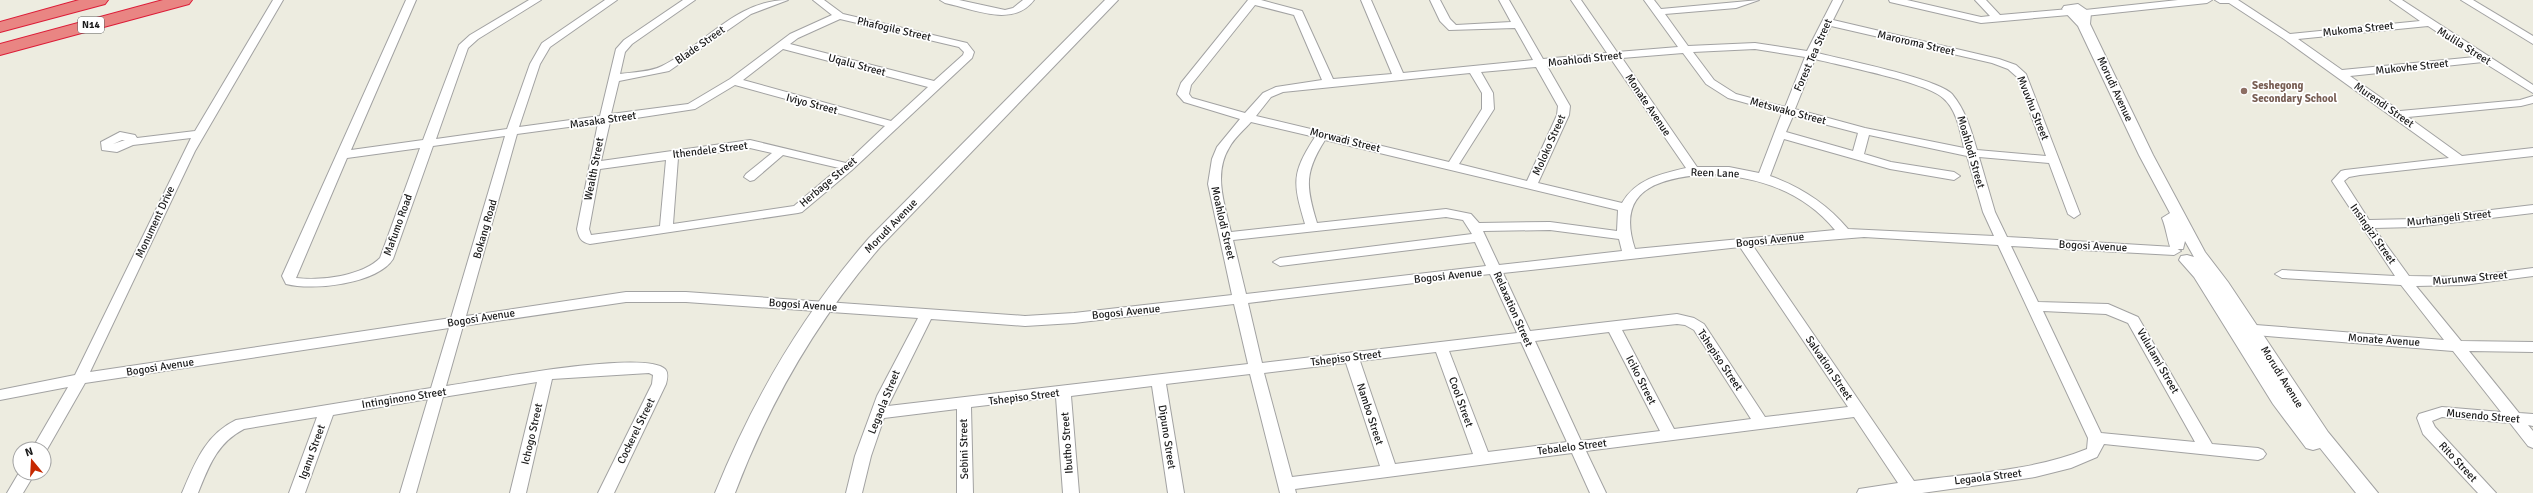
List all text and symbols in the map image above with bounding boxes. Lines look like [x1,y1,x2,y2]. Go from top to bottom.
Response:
street label: Phafogile Street [856,14,932,44]
street label: Forest Tea Street [1791,16,1835,93]
road number: N14 [78,17,104,33]
street label: Mukoma Street [2322,19,2394,39]
street label: Blade Street [673,23,728,67]
street label: Mulila Street [2435,24,2493,68]
street label: Maroroma Street [1876,28,1956,58]
street label: Moahlodi Street [1547,49,1623,69]
street label: Uqalu Street [827,51,887,79]
street label: Morudi Avenue [2094,54,2136,124]
street label: Mukovhe Street [2375,57,2449,77]
street label: Monate Avenue [1622,71,1674,139]
street label: Mvuvhu Street [2014,74,2052,142]
place label: Seshegong Secondary School [2252,79,2337,105]
street label: Murendi Street [2352,80,2417,131]
marker: Seshegong Secondary School [2239,86,2249,96]
street label: Iviyo Street [785,91,839,117]
street label: Metswako Street [1748,95,1828,127]
street label: Masaka Street [569,109,637,131]
street label: Moloko Street [1530,112,1568,178]
street label: Moahlodi Street [1954,114,1988,190]
street label: Morwadi Street [1308,125,1382,155]
street label: Wealth Street [582,136,607,202]
street label: Ithendele Street [672,139,748,161]
street label: Herbage Street [797,154,859,210]
street label: Reen Lane [1690,166,1740,180]
street label: Monument Drive [133,184,177,260]
street label: Moahlodi Street [1208,185,1238,261]
street label: Mafumo Road [381,192,415,258]
street label: Morudi Avenue [862,196,920,256]
street label: Bokang Road [470,198,500,260]
street label: Insingizi Street [2347,201,2399,267]
street label: Murhangeli Street [2406,207,2492,229]
street label: Bogosi Avenue [1735,230,1805,250]
street label: Bogosi Avenue [2058,238,2128,254]
street label: Bogosi Avenue [1413,266,1483,286]
street label: Murunwa Street [2432,268,2508,288]
street label: Relaxation Street [1491,269,1535,349]
street label: Bogosi Avenue [768,296,838,314]
street label: Bogosi Avenue [1091,302,1161,322]
street label: Bogosi Avenue [446,306,516,330]
street label: Vululami Street [2134,326,2182,396]
street label: Tshepiso Street [1695,327,1745,393]
street label: Monate Avenue [2348,331,2420,349]
street label: Salvation Street [1803,333,1855,403]
street label: Morudi Avenue [2258,344,2306,410]
street label: Tshepiso Street [1310,347,1382,369]
street label: Iciko Street [1623,353,1659,407]
street label: Bogosi Avenue [125,355,195,379]
street label: Legaola Street [865,368,903,436]
street label: Cool Street [1446,375,1476,429]
street label: Nambo Street [1354,381,1386,447]
street label: Intinginono Street [361,385,447,411]
street label: Tshepiso Street [988,386,1060,408]
street label: Cockerel Street [614,396,658,466]
street label: Ichogo Street [519,402,545,466]
street label: Dipuno Street [1156,404,1179,470]
street label: Musendo Street [2446,406,2520,426]
street label: Ibutho Street [1058,412,1076,474]
street label: Sebini Street [957,419,971,479]
street label: Iganu Street [296,423,328,481]
street label: Tebalelo Street [1536,436,1608,458]
street label: Rito Street [2436,439,2480,485]
north arrow [12,441,52,481]
text: N [23,445,35,459]
street label: Legaola Street [1953,466,2023,488]

